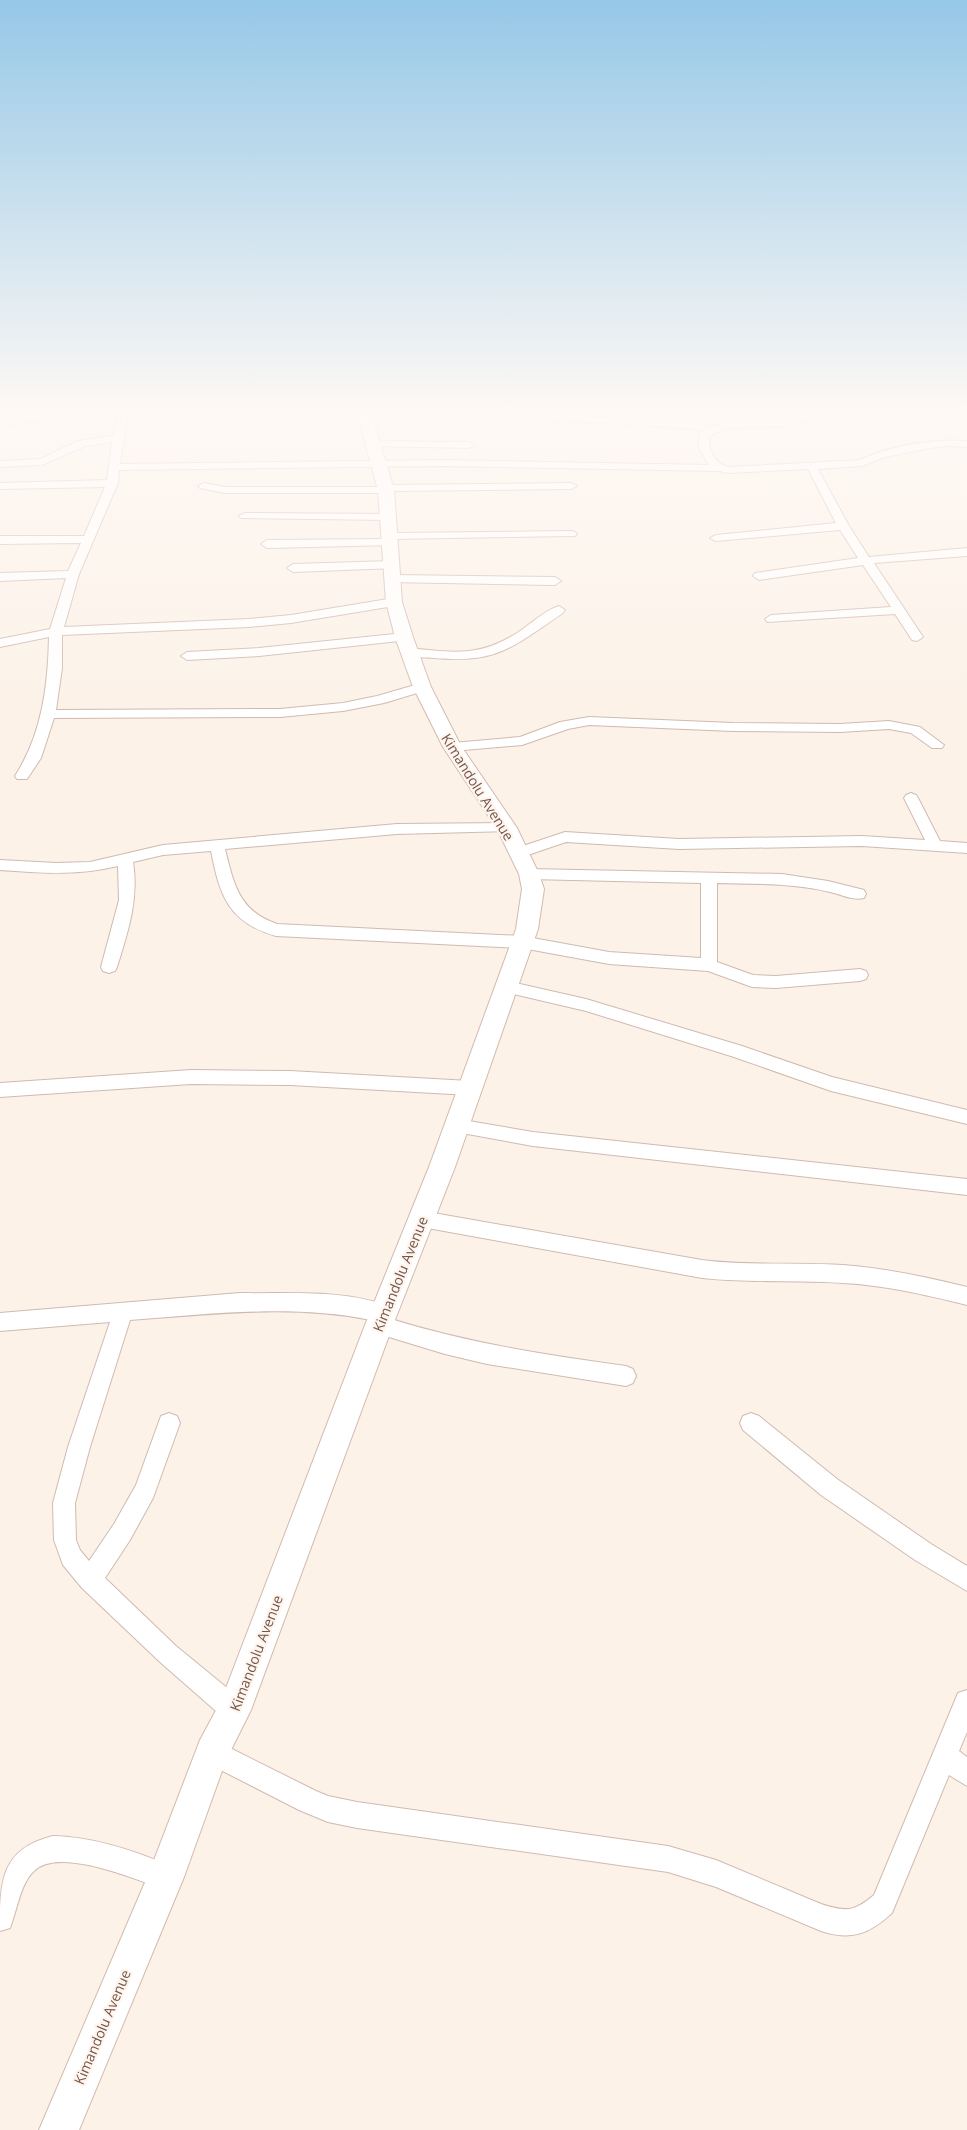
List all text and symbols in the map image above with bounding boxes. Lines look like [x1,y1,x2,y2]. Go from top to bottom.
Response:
street label: Kimandolu Avenue [437,730,519,844]
street label: Kimandolu Avenue [368,1213,432,1335]
street label: Kimandolu Avenue [225,1592,287,1714]
street label: Kimandolu Avenue [69,1967,135,2087]

